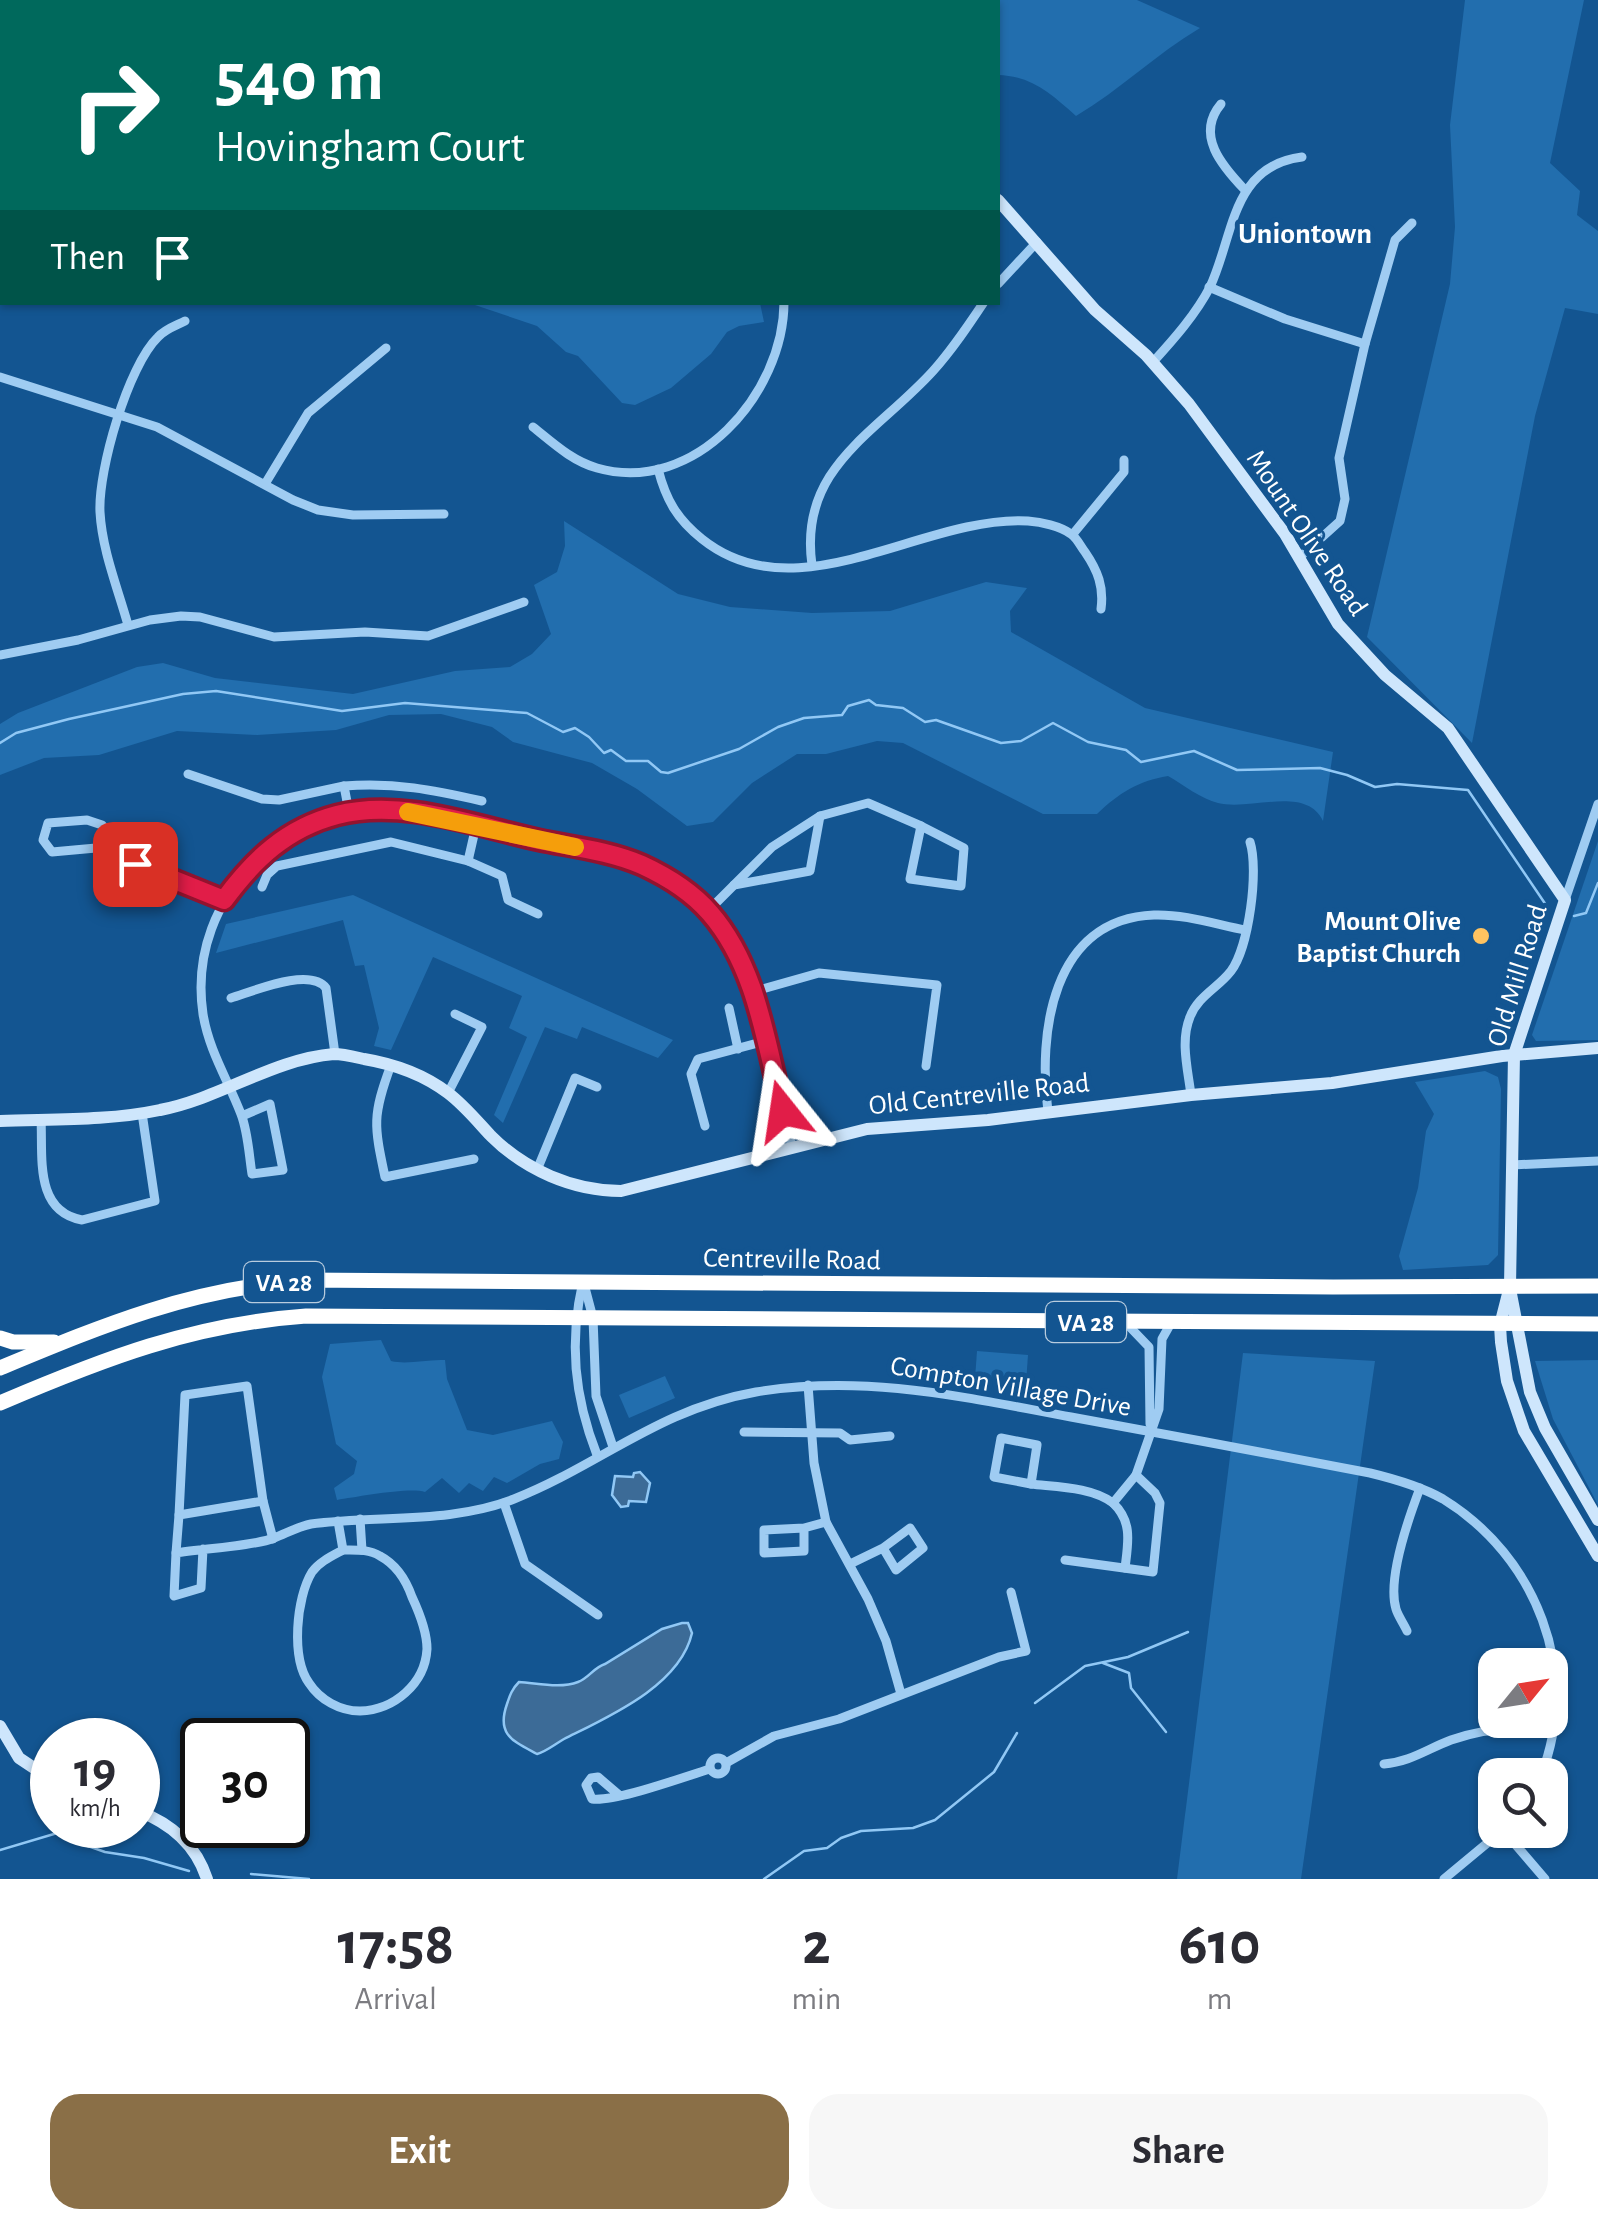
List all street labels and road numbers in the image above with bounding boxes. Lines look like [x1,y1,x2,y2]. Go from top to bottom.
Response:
street label: Mount Olive Road [1241,445,1372,621]
street label: Old Mill Road [1483,901,1553,1050]
street label: Old Centreville Road [867,1069,1091,1121]
street label: Centreville Road [703,1244,881,1276]
road number: VA 28 [244,1262,324,1302]
road number: VA 28 [1046,1302,1126,1342]
street label: Compton Village Drive [888,1352,1133,1422]

